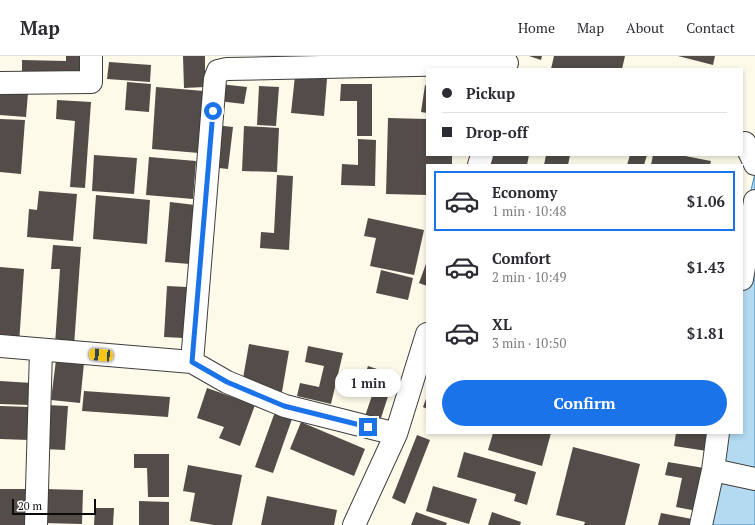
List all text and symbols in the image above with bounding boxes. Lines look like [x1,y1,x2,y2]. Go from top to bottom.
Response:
text: Map [20,15,60,40]
text: Home [518,18,555,37]
text: Map [577,18,604,37]
text: About [626,18,664,37]
text: Contact [686,18,735,37]
text: Pickup [466,83,515,103]
route start [204,102,222,120]
text: Drop-off [466,122,528,142]
text: Economy [492,182,557,202]
icon: car [444,183,480,219]
text: $1.06 [687,191,725,211]
text: 1 min · 10:48 [492,202,566,220]
text: Comfort [492,248,551,268]
icon: car [444,249,480,285]
text: $1.43 [687,257,725,277]
text: 2 min · 10:49 [492,268,566,286]
text: XL [492,314,512,334]
icon: car [444,315,480,351]
text: $1.81 [687,323,725,343]
text: 3 min · 10:50 [492,334,566,352]
car [89,348,113,362]
callout: 1 min [335,369,401,397]
text: 1 min [350,374,386,392]
button: Confirm [442,380,727,426]
route end [359,418,377,436]
scale bar [12,497,96,516]
text: 20 m [18,499,42,513]

